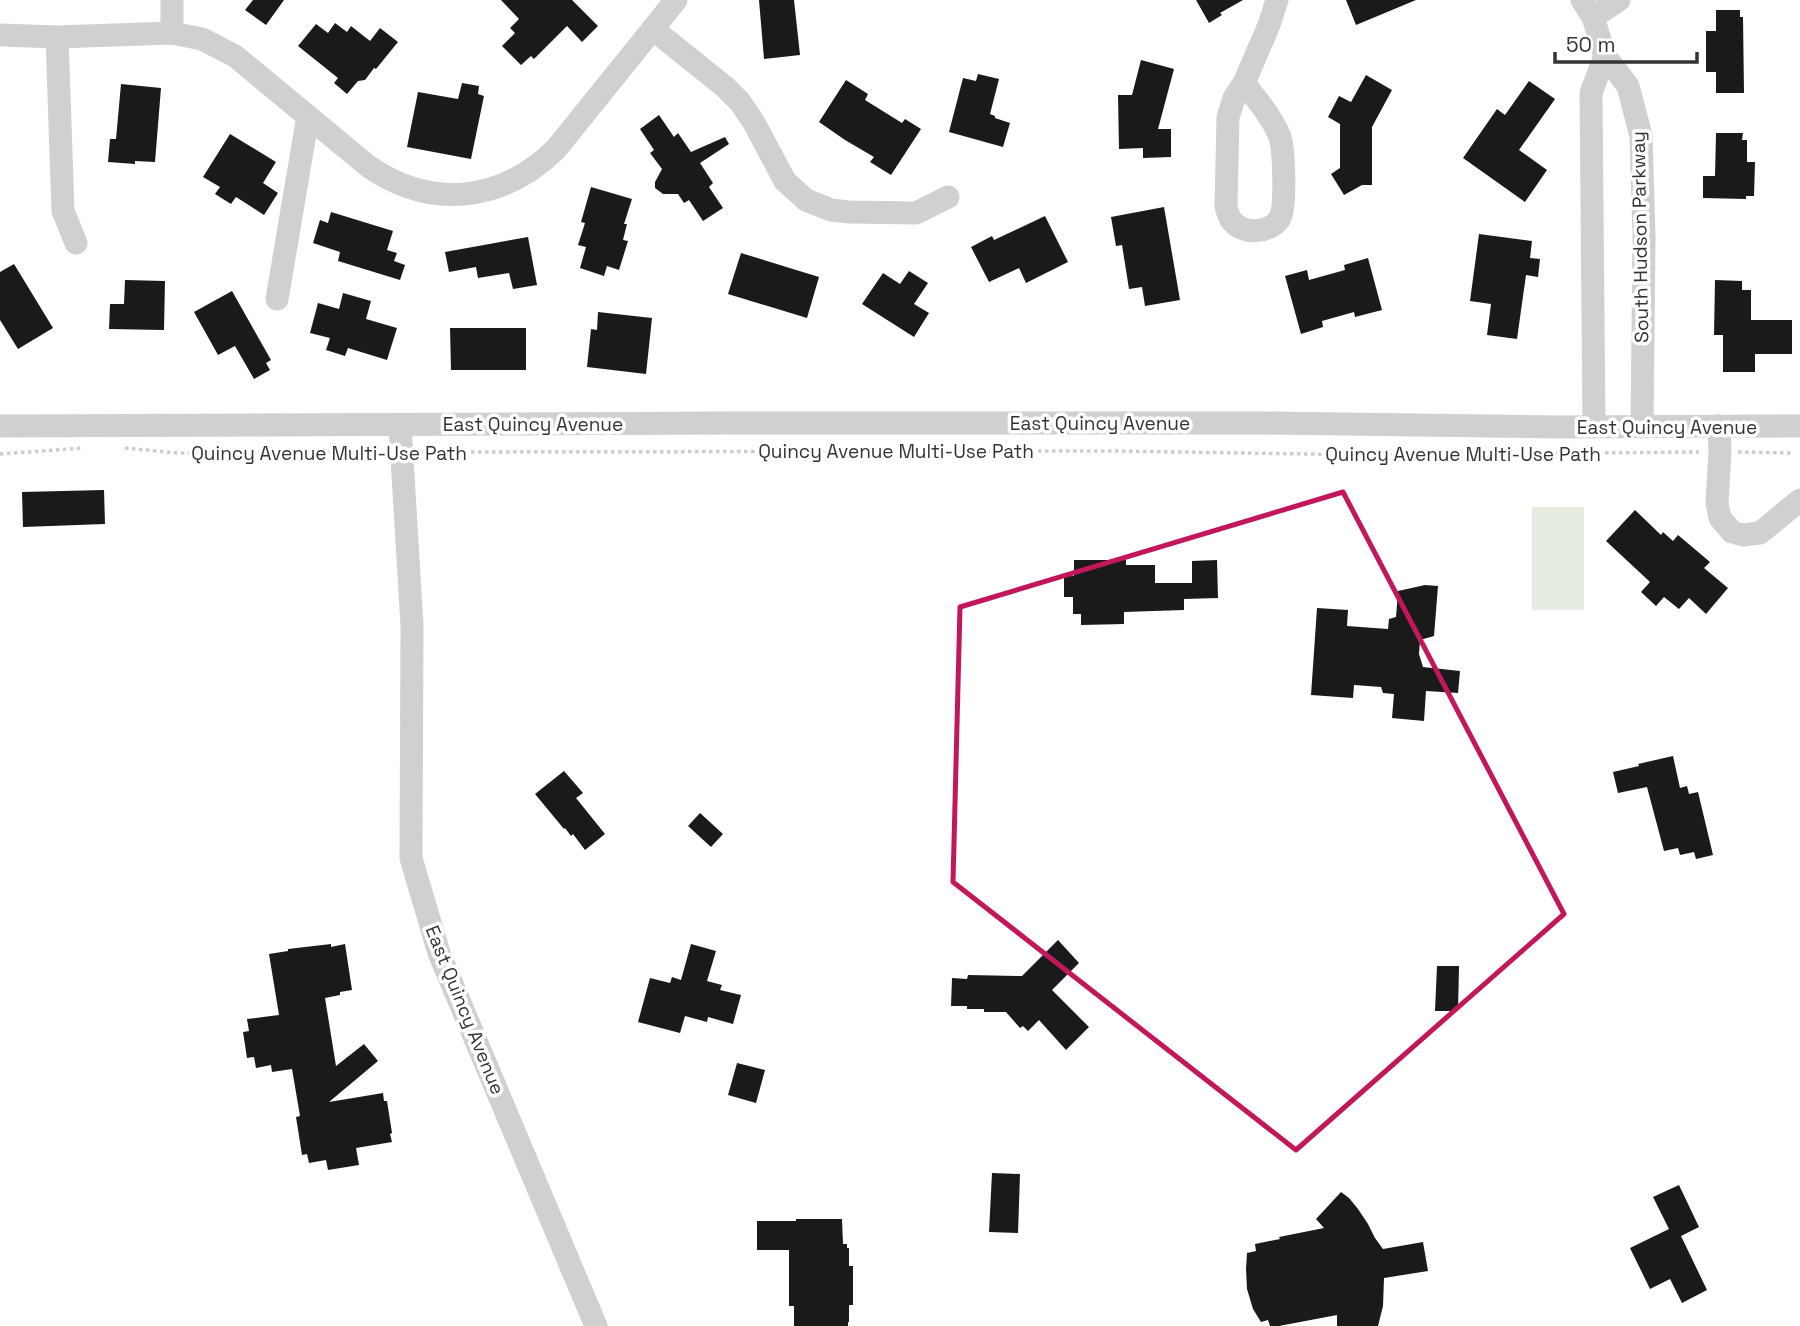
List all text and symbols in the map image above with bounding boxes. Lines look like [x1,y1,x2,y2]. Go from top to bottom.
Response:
scale bar [1555,21,1697,65]
text: 50 m [1566,31,1616,58]
street label: South Hudson Parkway [1626,131,1654,343]
street label: East Quincy Avenue [1010,411,1190,436]
street label: East Quincy Avenue [443,412,623,437]
street label: East Quincy Avenue [1577,415,1757,440]
street label: Quincy Avenue Multi-Use Path [758,439,1034,464]
street label: Quincy Avenue Multi-Use Path [191,441,467,466]
street label: Quincy Avenue Multi-Use Path [1325,442,1601,467]
street label: East Quincy Avenue [420,922,510,1098]

